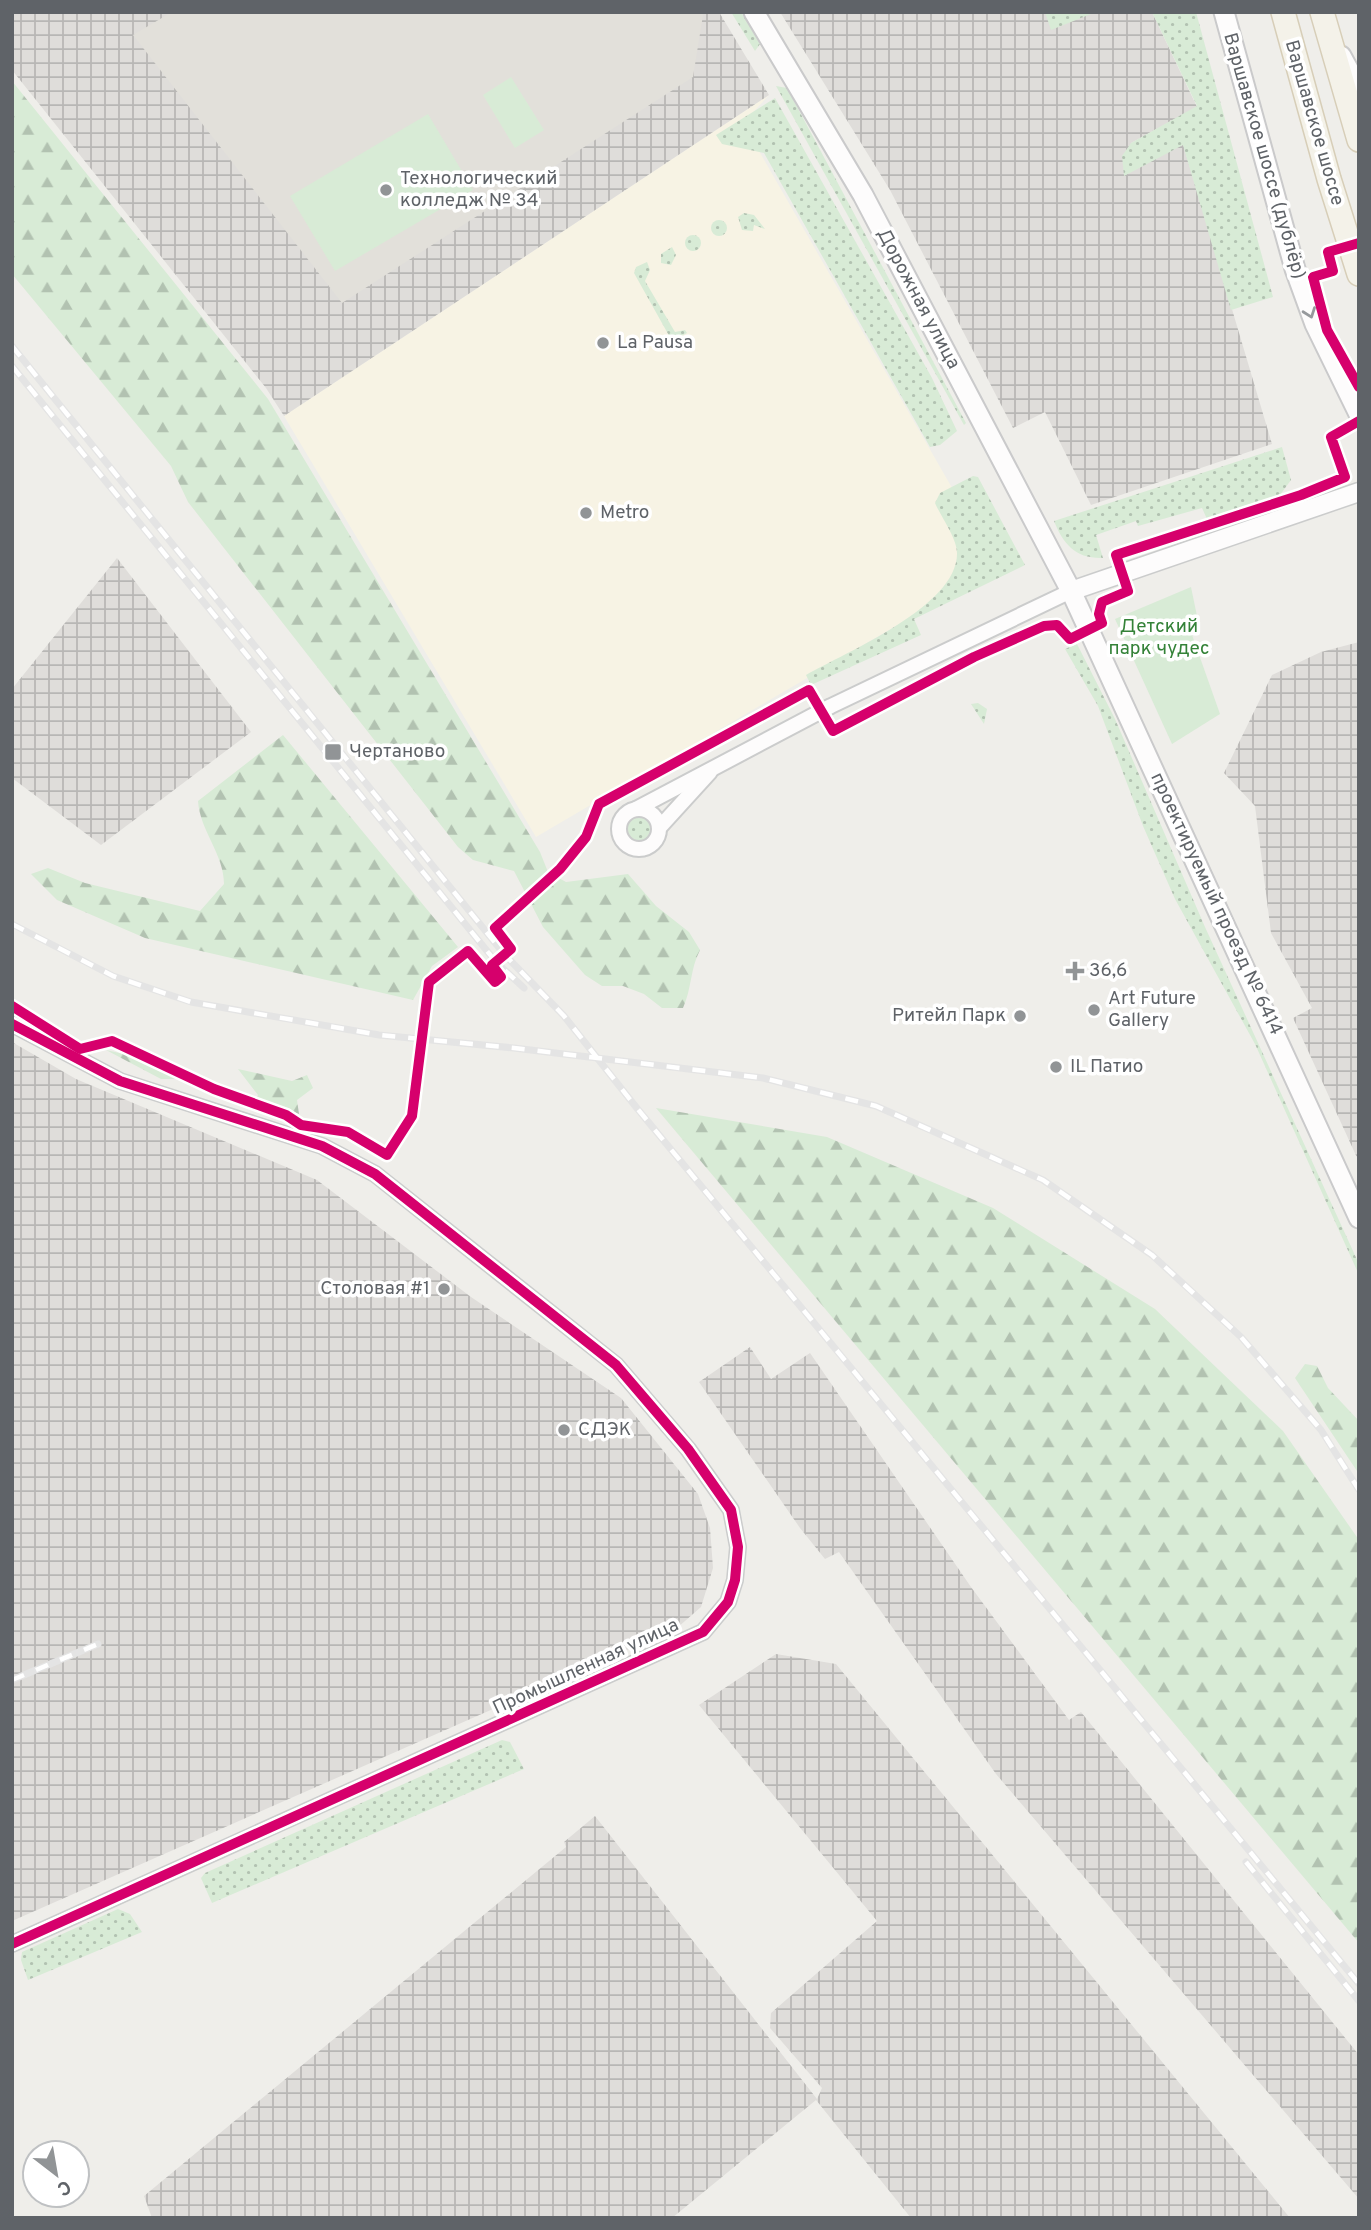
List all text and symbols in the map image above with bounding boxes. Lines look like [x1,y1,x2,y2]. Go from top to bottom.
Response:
street label: Варшавское шоссе (дублёр) [1217,30,1311,282]
street label: Варшавское шоссе [1279,37,1349,209]
place label: Технологический колледж № 34 [400,167,558,213]
marker: Технологический колледж № 34 [378,182,394,198]
street label: Дорожная улица [871,225,965,373]
one-way arrow [1302,307,1316,319]
place label: La Pausa [617,331,693,355]
marker: La Pausa [595,335,611,351]
place label: Metro [600,501,649,525]
marker: Metro [578,505,594,521]
park label: Детский парк чудес [1109,615,1209,661]
place label: Чертаново [349,740,445,764]
marker: Чертаново [323,742,343,762]
street label: проектируемый проезд № 6414 [1144,769,1288,1039]
place label: 36,6 [1089,959,1127,983]
marker: 36,6 [1067,963,1083,979]
place label: Art Future Gallery [1108,987,1196,1033]
marker: Art Future Gallery [1086,1002,1102,1018]
place label: Ритейл Парк [892,1004,1006,1028]
marker: Ритейл Парк [1012,1008,1028,1024]
place label: IL Патио [1070,1055,1143,1079]
marker: IL Патио [1048,1059,1064,1075]
place label: Столовая #1 [320,1277,430,1301]
marker: Столовая #1 [436,1281,452,1297]
place label: СДЭК [578,1418,631,1442]
marker: СДЭК [556,1422,572,1438]
street label: Промышленная улица [489,1613,683,1721]
north arrow [21,2139,91,2209]
text: С [52,2173,75,2200]

